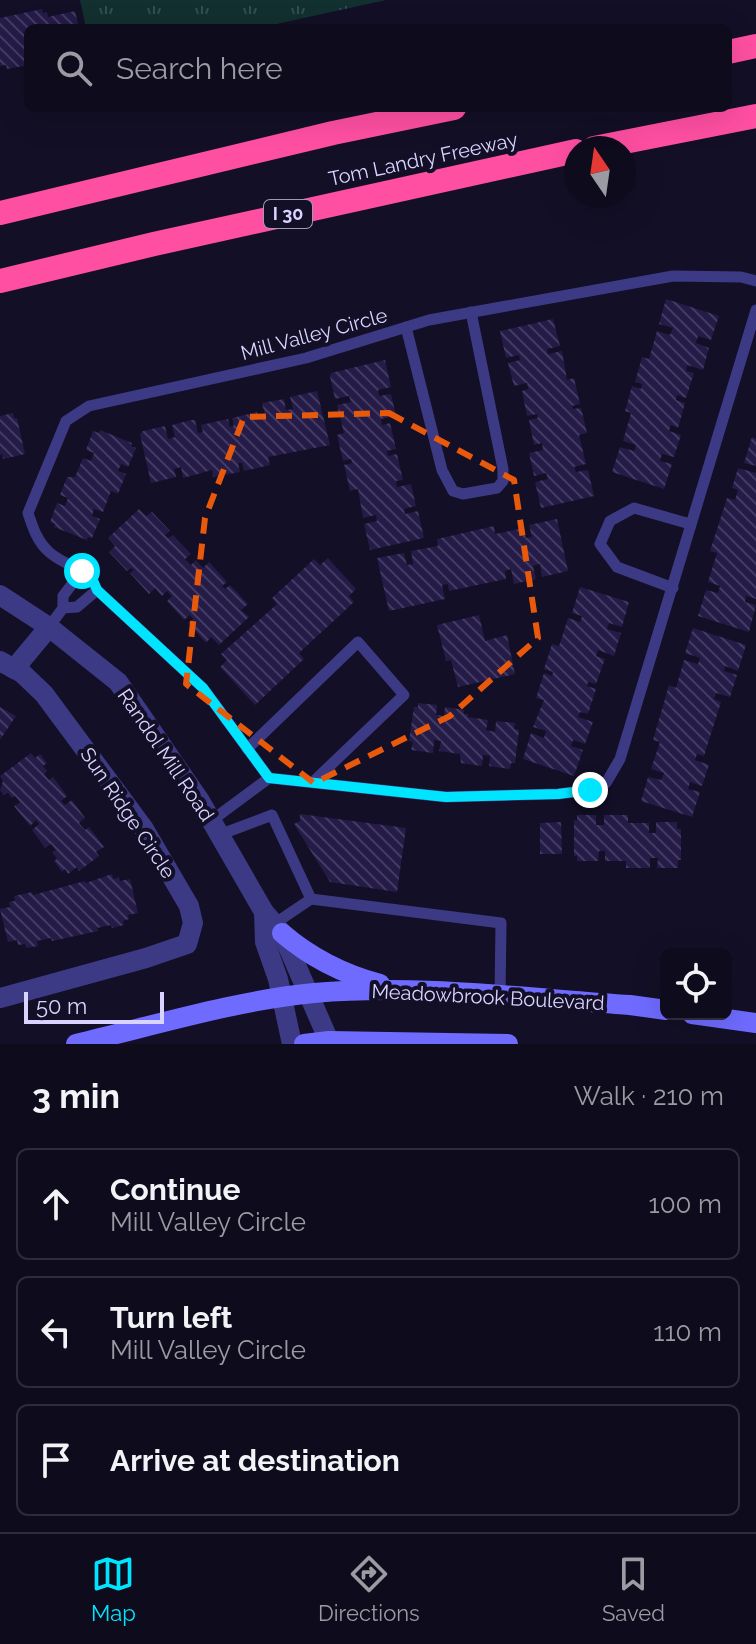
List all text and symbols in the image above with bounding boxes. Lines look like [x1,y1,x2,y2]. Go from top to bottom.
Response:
search box [24,24,732,112]
icon: search [52,46,96,90]
text: Search here [116,51,283,86]
street label: Tom Landry Freeway [326,127,520,191]
north arrow [564,136,636,208]
road number: I 30 [264,200,312,228]
street label: Mill Valley Circle [238,303,390,365]
route start [64,553,100,589]
street label: Randol Mill Road [113,684,219,826]
street label: Sun Ridge Circle [75,743,181,883]
route end [572,772,608,808]
map controls [660,948,732,1020]
button: locate [660,948,732,1020]
street label: Meadowbrook Boulevard [371,979,605,1015]
scale bar [24,988,164,1024]
text: 50 m [36,993,87,1019]
text: 3 min [32,1076,120,1116]
text: Walk · 210 m [574,1081,724,1111]
text: Continue [110,1172,241,1207]
icon: ahead [34,1182,78,1226]
text: 100 m [649,1189,722,1219]
text: Mill Valley Circle [110,1207,306,1237]
text: Turn left [110,1300,232,1335]
icon: left [34,1310,78,1354]
text: 110 m [653,1317,722,1347]
text: Mill Valley Circle [110,1335,306,1365]
icon: arrive [34,1438,78,1482]
text: Arrive at destination [110,1443,400,1478]
tab: Map [91,1552,136,1626]
tab: Directions [318,1552,420,1626]
tab: Saved [602,1552,665,1626]

